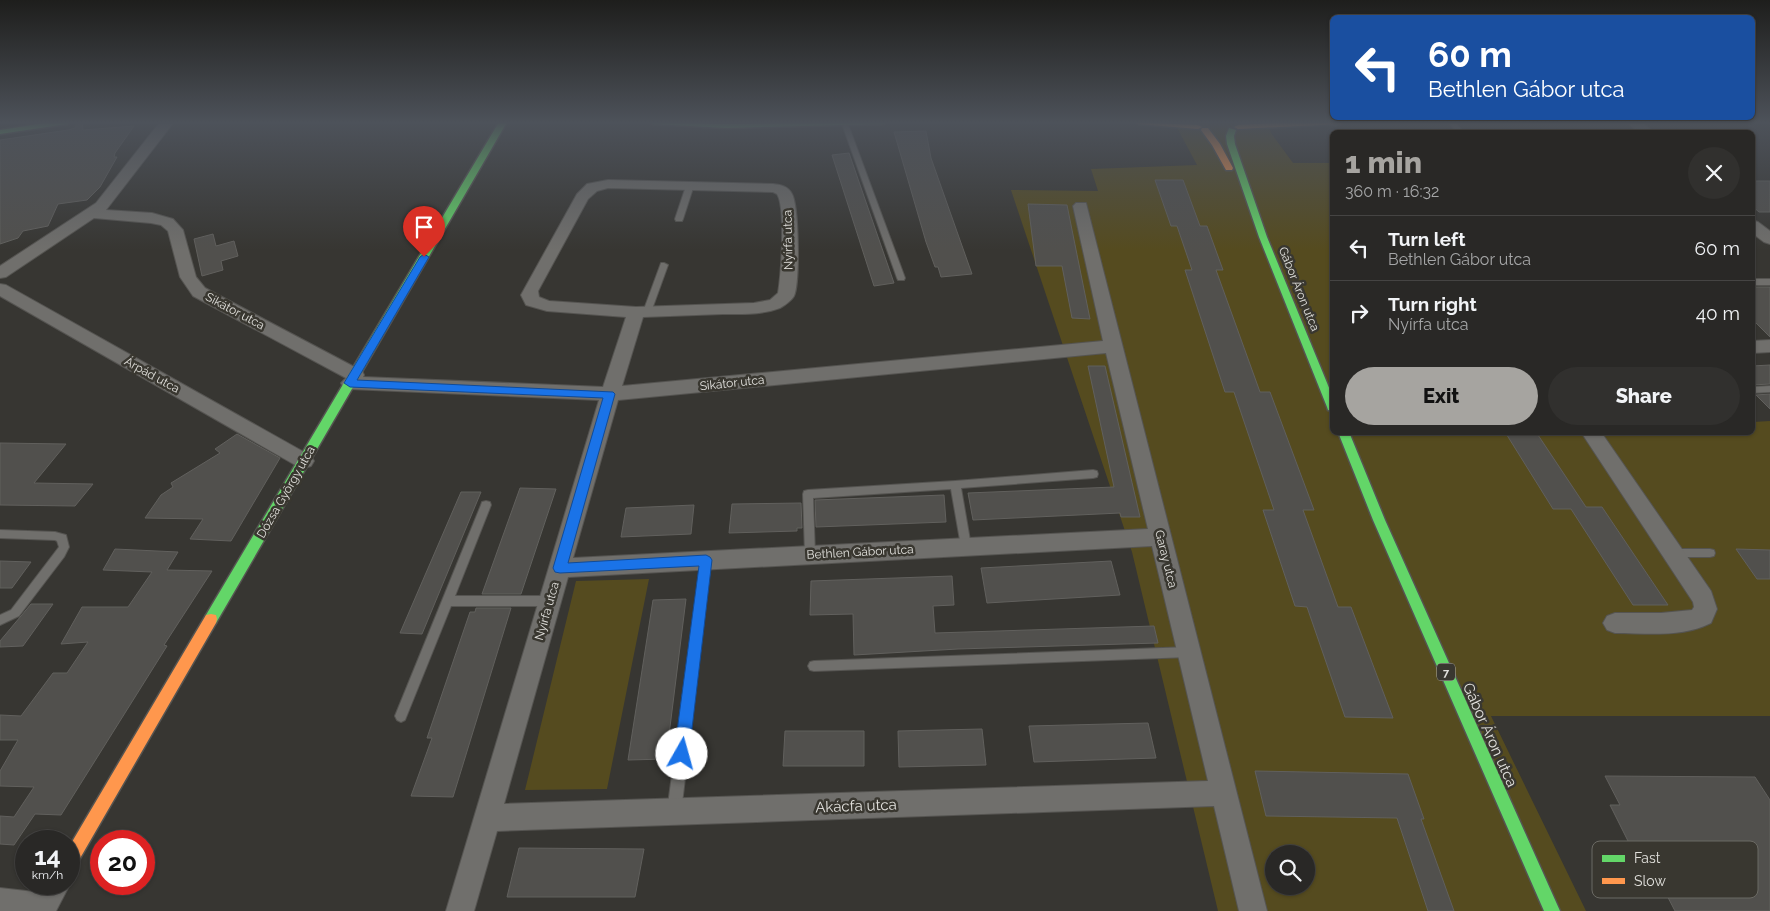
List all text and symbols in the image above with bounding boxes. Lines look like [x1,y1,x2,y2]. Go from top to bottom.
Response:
text: 60 m [1428,34,1512,75]
icon: left [1345,35,1410,100]
text: Bethlen Gábor utca [1428,76,1625,102]
text: 1 min [1345,145,1422,180]
button: close [1688,147,1740,199]
text: 360 m · 16:32 [1345,182,1439,201]
pin [403,206,445,257]
street label: Nyírfa utca [780,210,796,270]
icon: arrive [410,213,438,241]
text: Turn left [1388,228,1465,250]
icon: left [1345,234,1373,262]
text: 60 m [1695,237,1740,259]
street label: Gábor Áron utca [1276,245,1322,333]
text: Bethlen Gábor utca [1388,250,1531,269]
street label: Sikátor utca [203,290,267,332]
text: Turn right [1388,293,1477,315]
icon: right [1345,299,1373,327]
text: 40 m [1696,302,1740,324]
text: Nyírfa utca [1388,315,1468,334]
street label: Árpád utca [122,354,182,396]
button: Exit [1345,367,1538,425]
button: Share [1548,367,1740,425]
street label: Sikátor utca [699,373,765,393]
street label: Dózsa György utca [254,444,318,540]
street label: Garay utca [1152,529,1180,589]
street label: Bethlen Gábor utca [806,542,914,562]
street label: Nyírfa utca [532,580,562,642]
road number: 7 [1437,664,1455,680]
street label: Gábor Áron utca [1459,680,1521,790]
position arrow [655,727,707,779]
street label: Akácfa utca [815,796,897,816]
speed limit sign: 20 [90,830,155,895]
text: 14 [34,841,61,871]
legend [1592,841,1758,898]
map controls [1265,845,1315,895]
button: search [1265,845,1315,895]
text: Fast [1634,850,1661,866]
text: km/h [32,868,63,882]
text: Slow [1634,873,1666,889]

